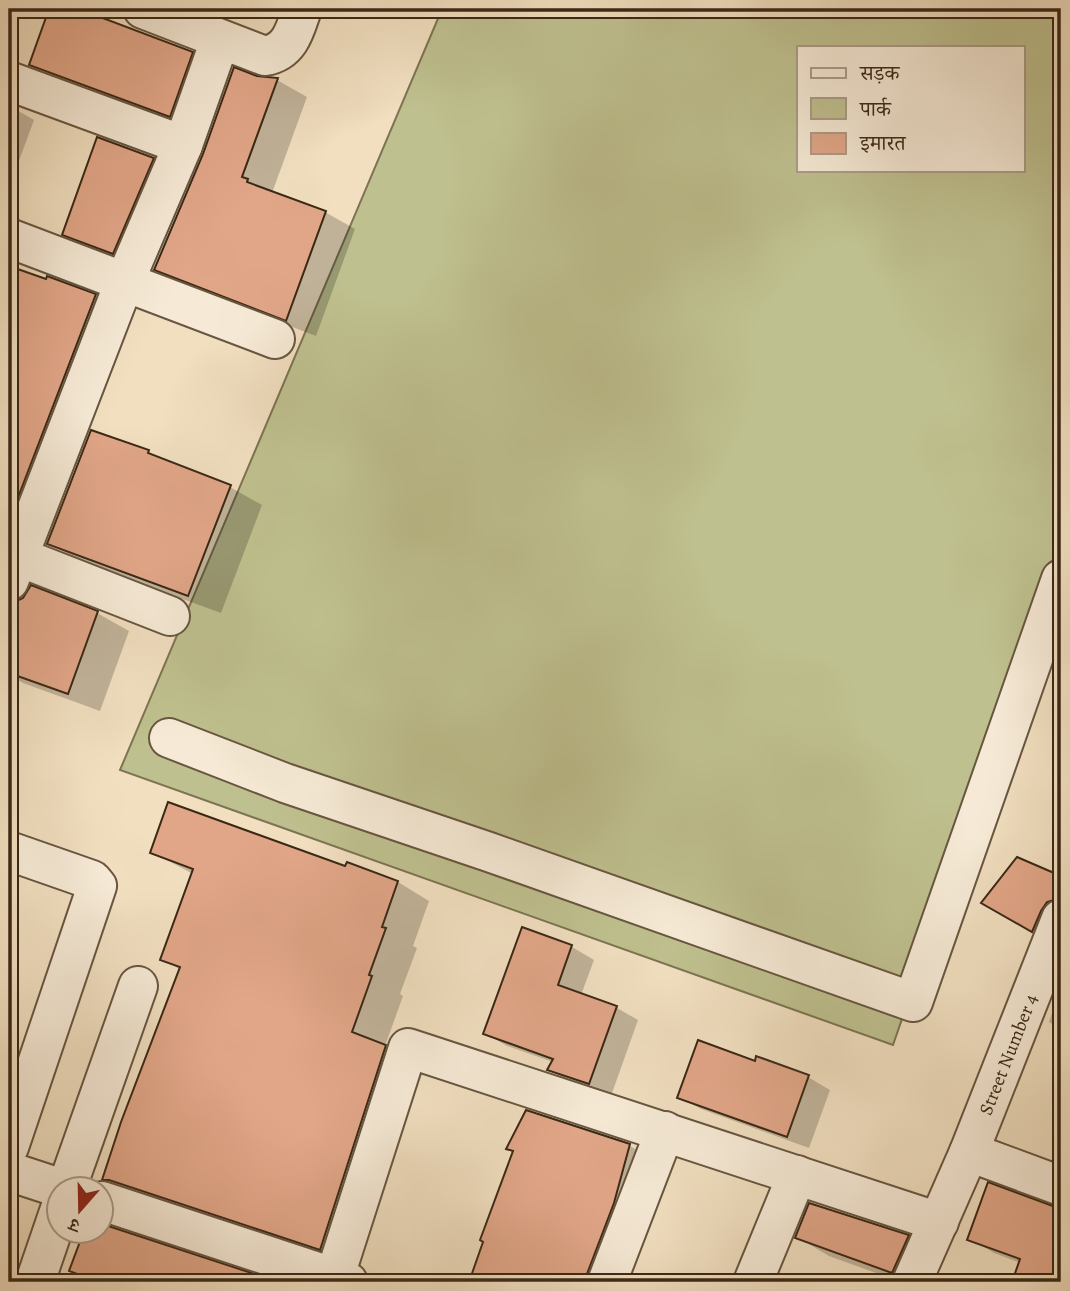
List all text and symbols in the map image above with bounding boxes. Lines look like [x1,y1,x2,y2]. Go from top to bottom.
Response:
legend [797,46,1024,172]
text: सड़क [859,59,900,87]
text: पार्क [859,95,892,123]
text: इमारत [859,129,907,157]
street label: Street Number 4 [973,990,1044,1119]
north arrow [46,1176,116,1246]
text: उ [64,1211,85,1240]

